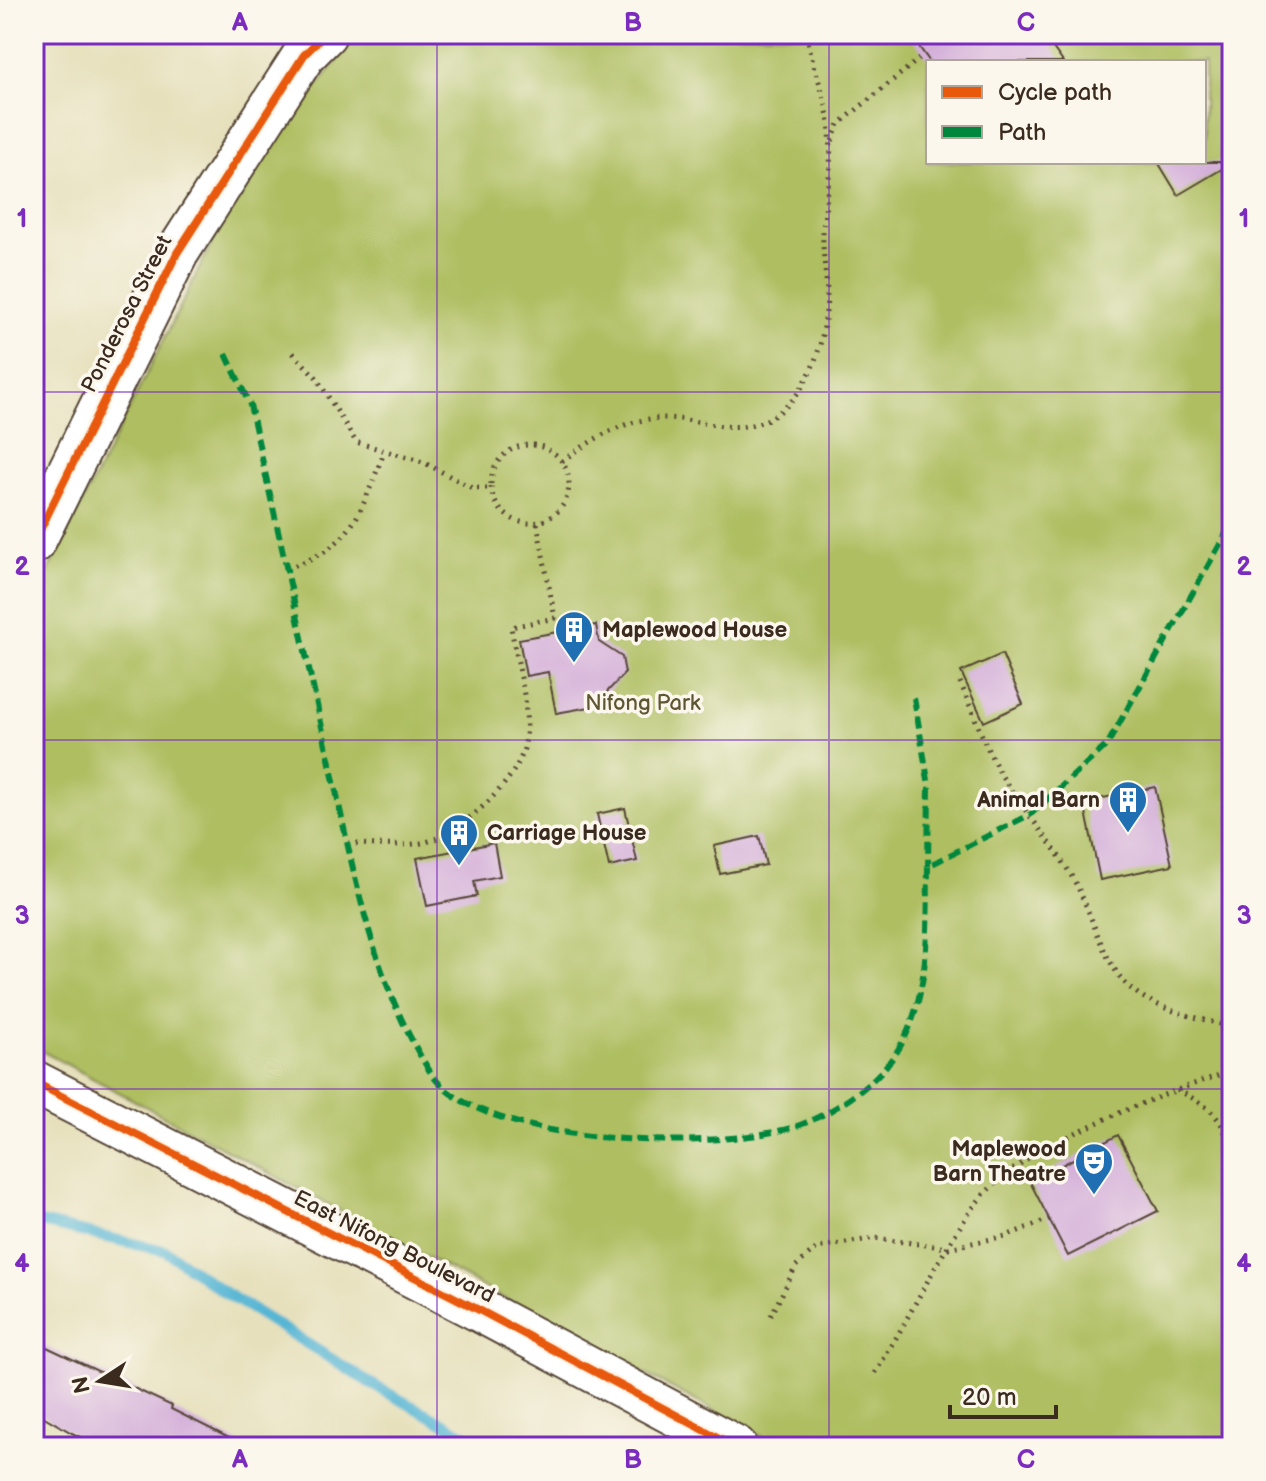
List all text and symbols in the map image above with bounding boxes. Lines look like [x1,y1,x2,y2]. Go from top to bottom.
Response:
text: A [231,8,248,39]
text: B [624,8,642,39]
text: C [1017,8,1035,39]
legend [926,60,1206,164]
text: Cycle path [998,78,1112,107]
text: Path [998,118,1046,147]
text: 1 [17,204,27,235]
text: 1 [1239,204,1249,235]
street label: Ponderosa Street [76,231,178,397]
text: 2 [14,552,30,583]
text: 2 [1236,552,1252,583]
building icon: Maplewood House [553,609,595,664]
place label: Maplewood House [602,617,787,644]
park label: Nifong Park [585,690,701,717]
building icon: Animal Barn [1107,779,1149,834]
place label: Animal Barn [976,787,1100,814]
building icon: Carriage House [438,812,480,867]
place label: Carriage House [487,820,647,847]
text: 3 [14,901,30,932]
text: 3 [1236,901,1252,932]
place label: Maplewood Barn Theatre [933,1136,1066,1188]
theatre icon: Maplewood Barn Theatre [1073,1141,1115,1196]
street label: East Nifong Boulevard [289,1185,499,1309]
text: 4 [14,1249,30,1280]
text: 4 [1236,1249,1252,1280]
north arrow [60,1341,140,1421]
scale bar [950,1369,1056,1419]
text: N [67,1374,97,1396]
text: 20 m [962,1383,1017,1412]
text: A [231,1445,248,1476]
text: B [624,1445,642,1476]
text: C [1017,1445,1035,1476]

